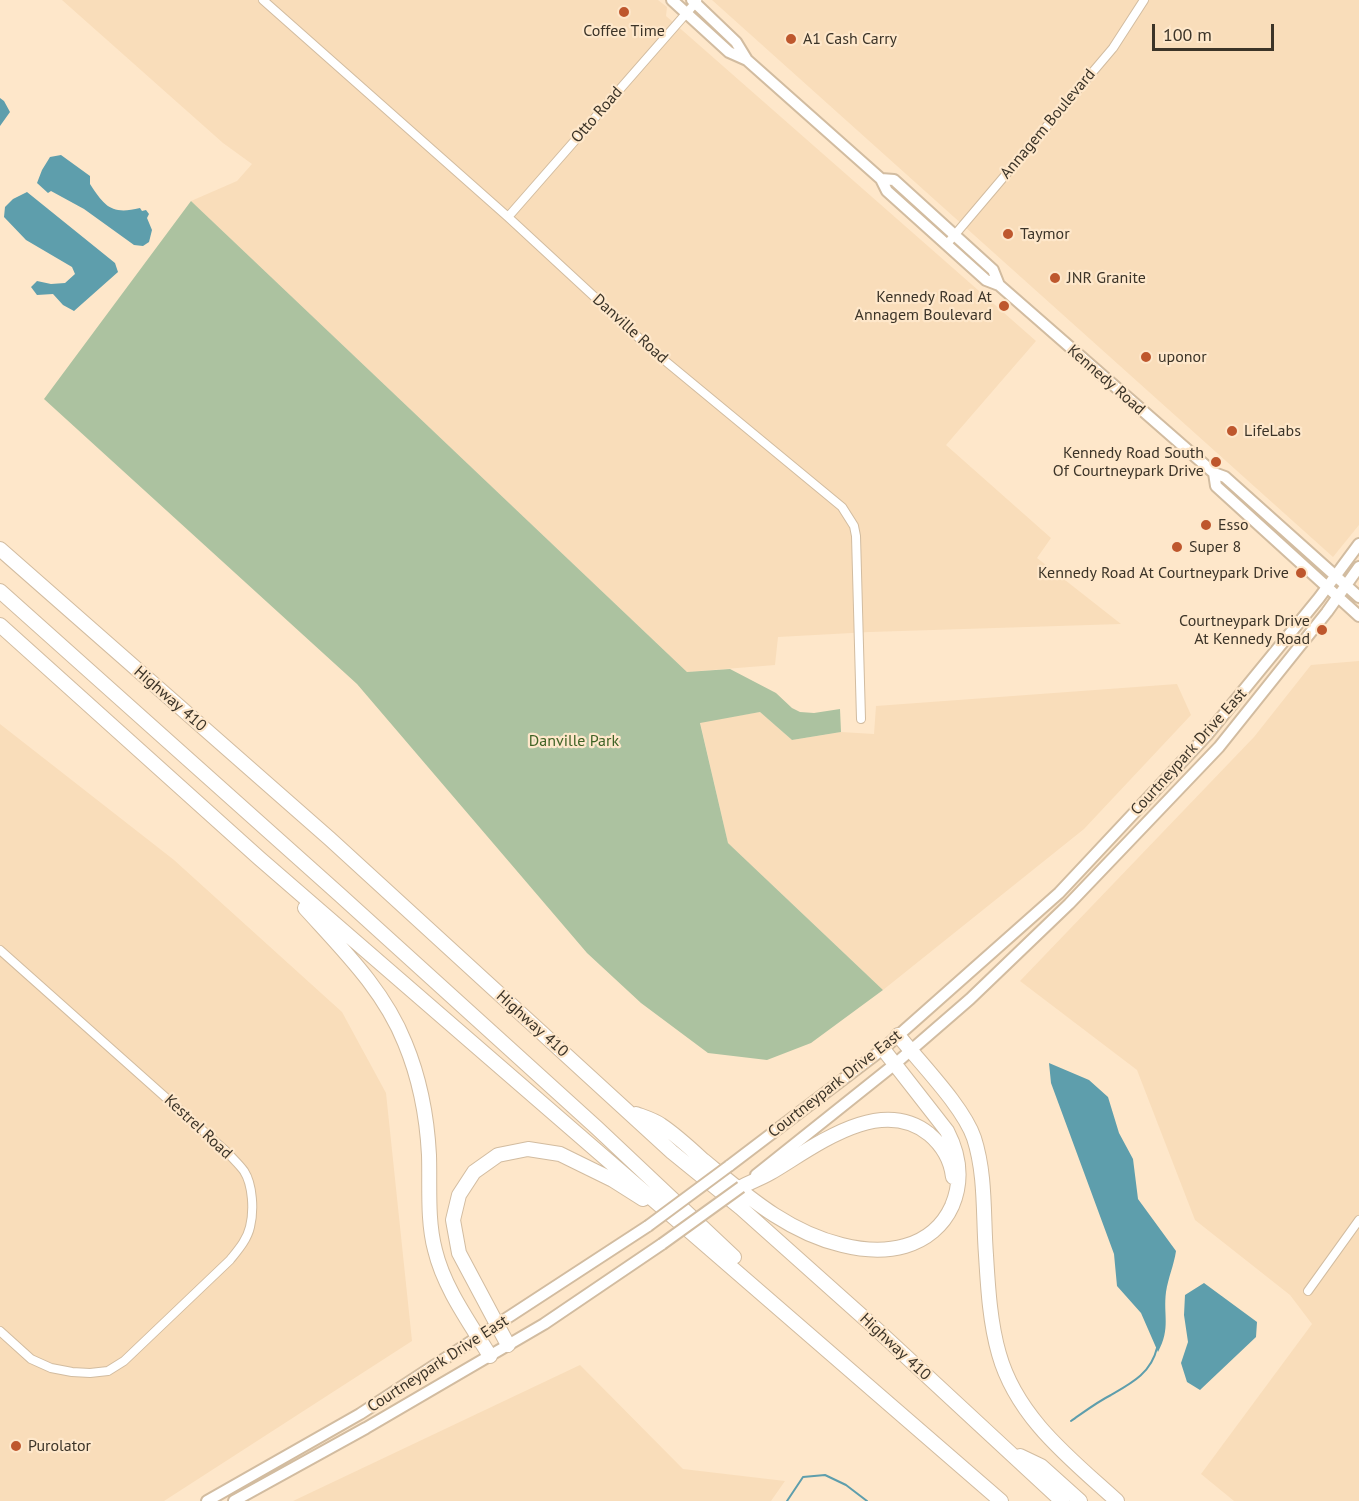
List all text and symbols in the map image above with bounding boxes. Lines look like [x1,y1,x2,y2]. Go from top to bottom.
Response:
marker: Coffee Time [617,5,631,19]
scale bar [1155,12,1276,50]
place label: Coffee Time [583,21,665,41]
text: 100 m [1163,23,1212,46]
place label: A1 Cash Carry [803,29,897,49]
marker: A1 Cash Carry [784,32,798,46]
street label: Annagem Boulevard [996,65,1100,183]
street label: Otto Road [567,83,627,147]
place label: Taymor [1020,224,1070,244]
marker: Taymor [1001,227,1015,241]
place label: JNR Granite [1067,268,1146,288]
marker: JNR Granite [1048,271,1062,285]
place label: Kennedy Road At Annagem Boulevard [855,287,992,325]
street label: Danville Road [588,290,672,368]
marker: Kennedy Road At Annagem Boulevard [997,299,1011,313]
street label: Kennedy Road [1063,341,1149,419]
place label: uponor [1158,347,1207,367]
marker: uponor [1139,350,1153,364]
place label: LifeLabs [1244,421,1301,441]
marker: LifeLabs [1225,424,1239,438]
place label: Kennedy Road South Of Courtneypark Drive [1053,443,1204,481]
marker: Kennedy Road South Of Courtneypark Drive [1209,455,1223,469]
place label: Esso [1218,515,1249,535]
marker: Esso [1199,518,1213,532]
place label: Super 8 [1189,537,1241,557]
marker: Super 8 [1170,540,1184,554]
place label: Kennedy Road At Courtneypark Drive [1038,563,1289,583]
marker: Kennedy Road At Courtneypark Drive [1294,566,1308,580]
place label: Courtneypark Drive At Kennedy Road [1179,611,1310,649]
marker: Courtneypark Drive At Kennedy Road [1315,623,1329,637]
street label: Highway 410 [130,662,210,736]
street label: Courtneypark Drive East [1127,685,1251,819]
park label: Danville Park [529,731,619,751]
street label: Highway 410 [492,987,572,1061]
street label: Courtneypark Drive East [765,1026,905,1142]
street label: Kestrel Road [160,1091,236,1163]
street label: Highway 410 [856,1309,934,1385]
street label: Courtneypark Drive East [364,1311,512,1417]
place label: Purolator [28,1436,91,1456]
marker: Purolator [9,1439,23,1453]

